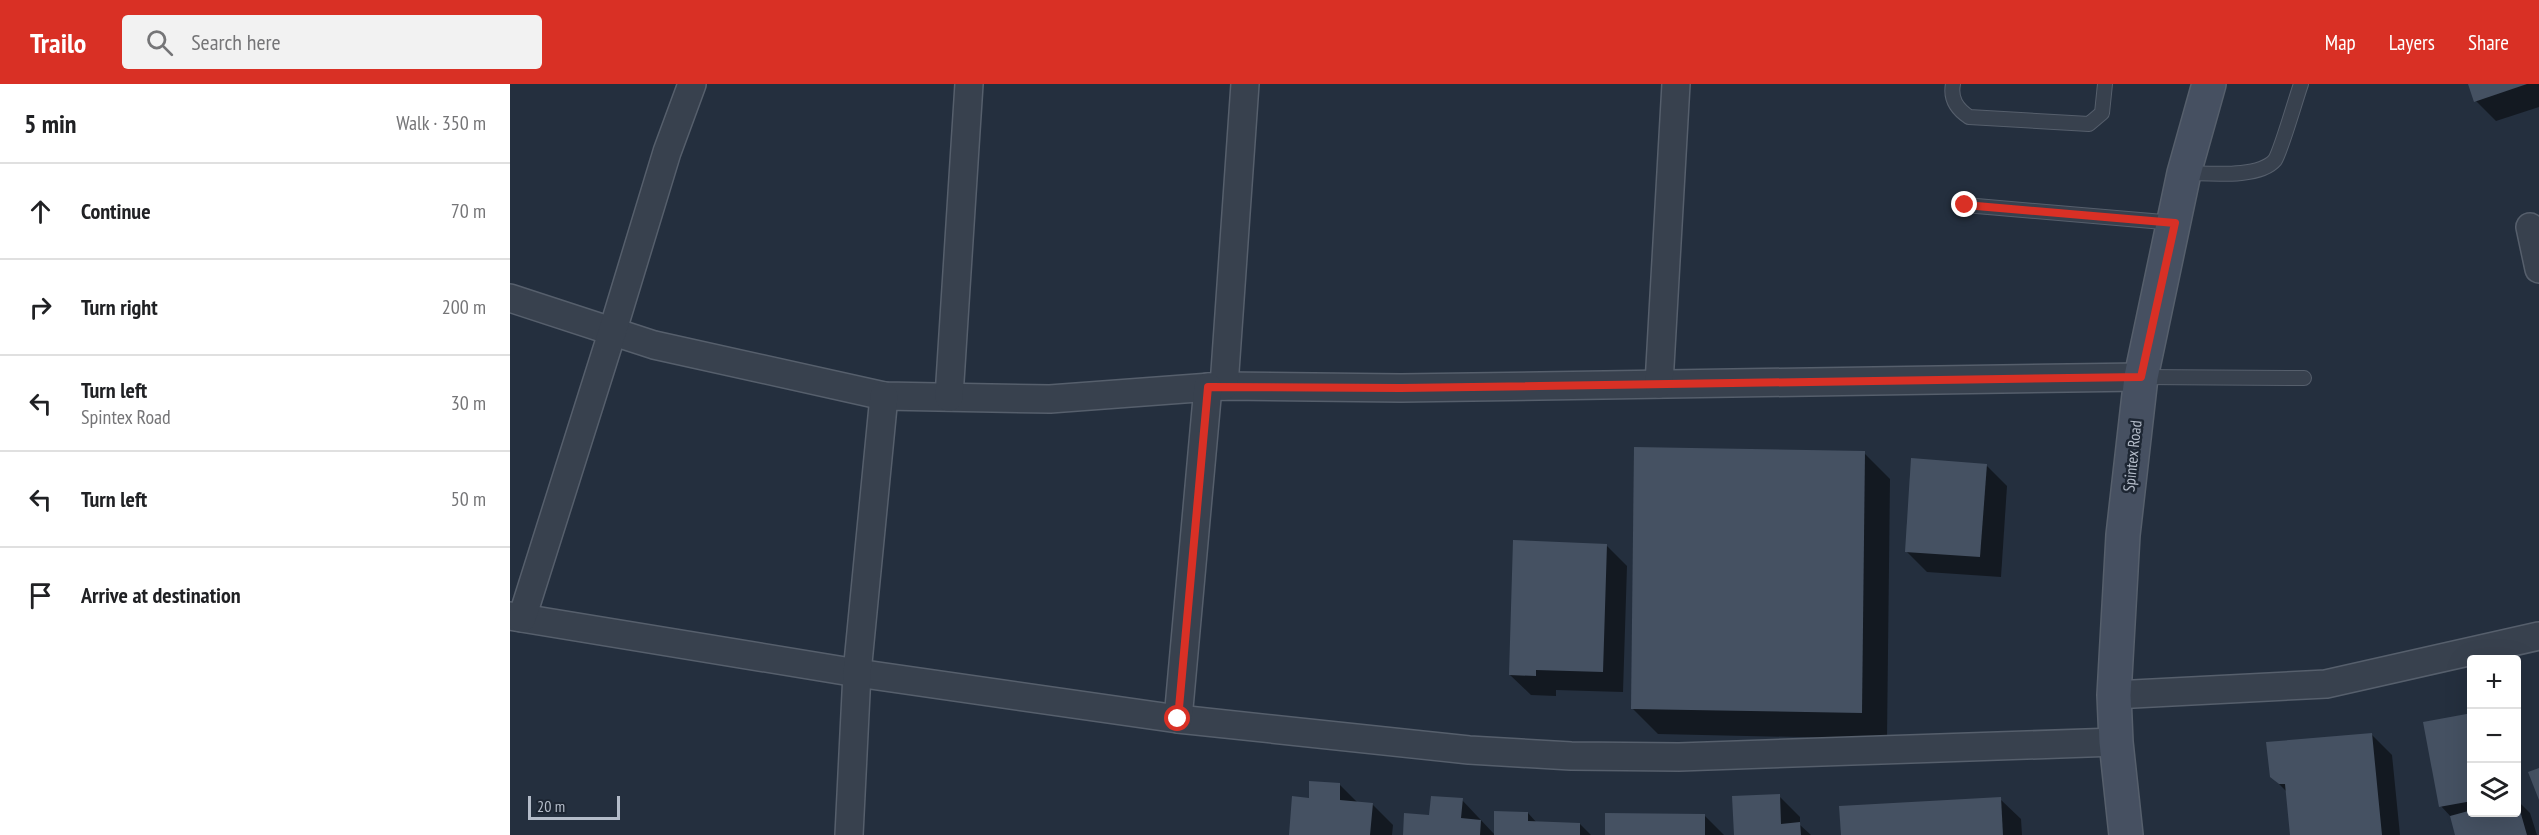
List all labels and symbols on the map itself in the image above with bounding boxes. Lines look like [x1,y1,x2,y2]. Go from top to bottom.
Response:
route end [1951,191,1977,217]
street label: Spintex Road [2118,419,2146,493]
route start [1164,705,1190,731]
scale bar [528,793,620,820]

